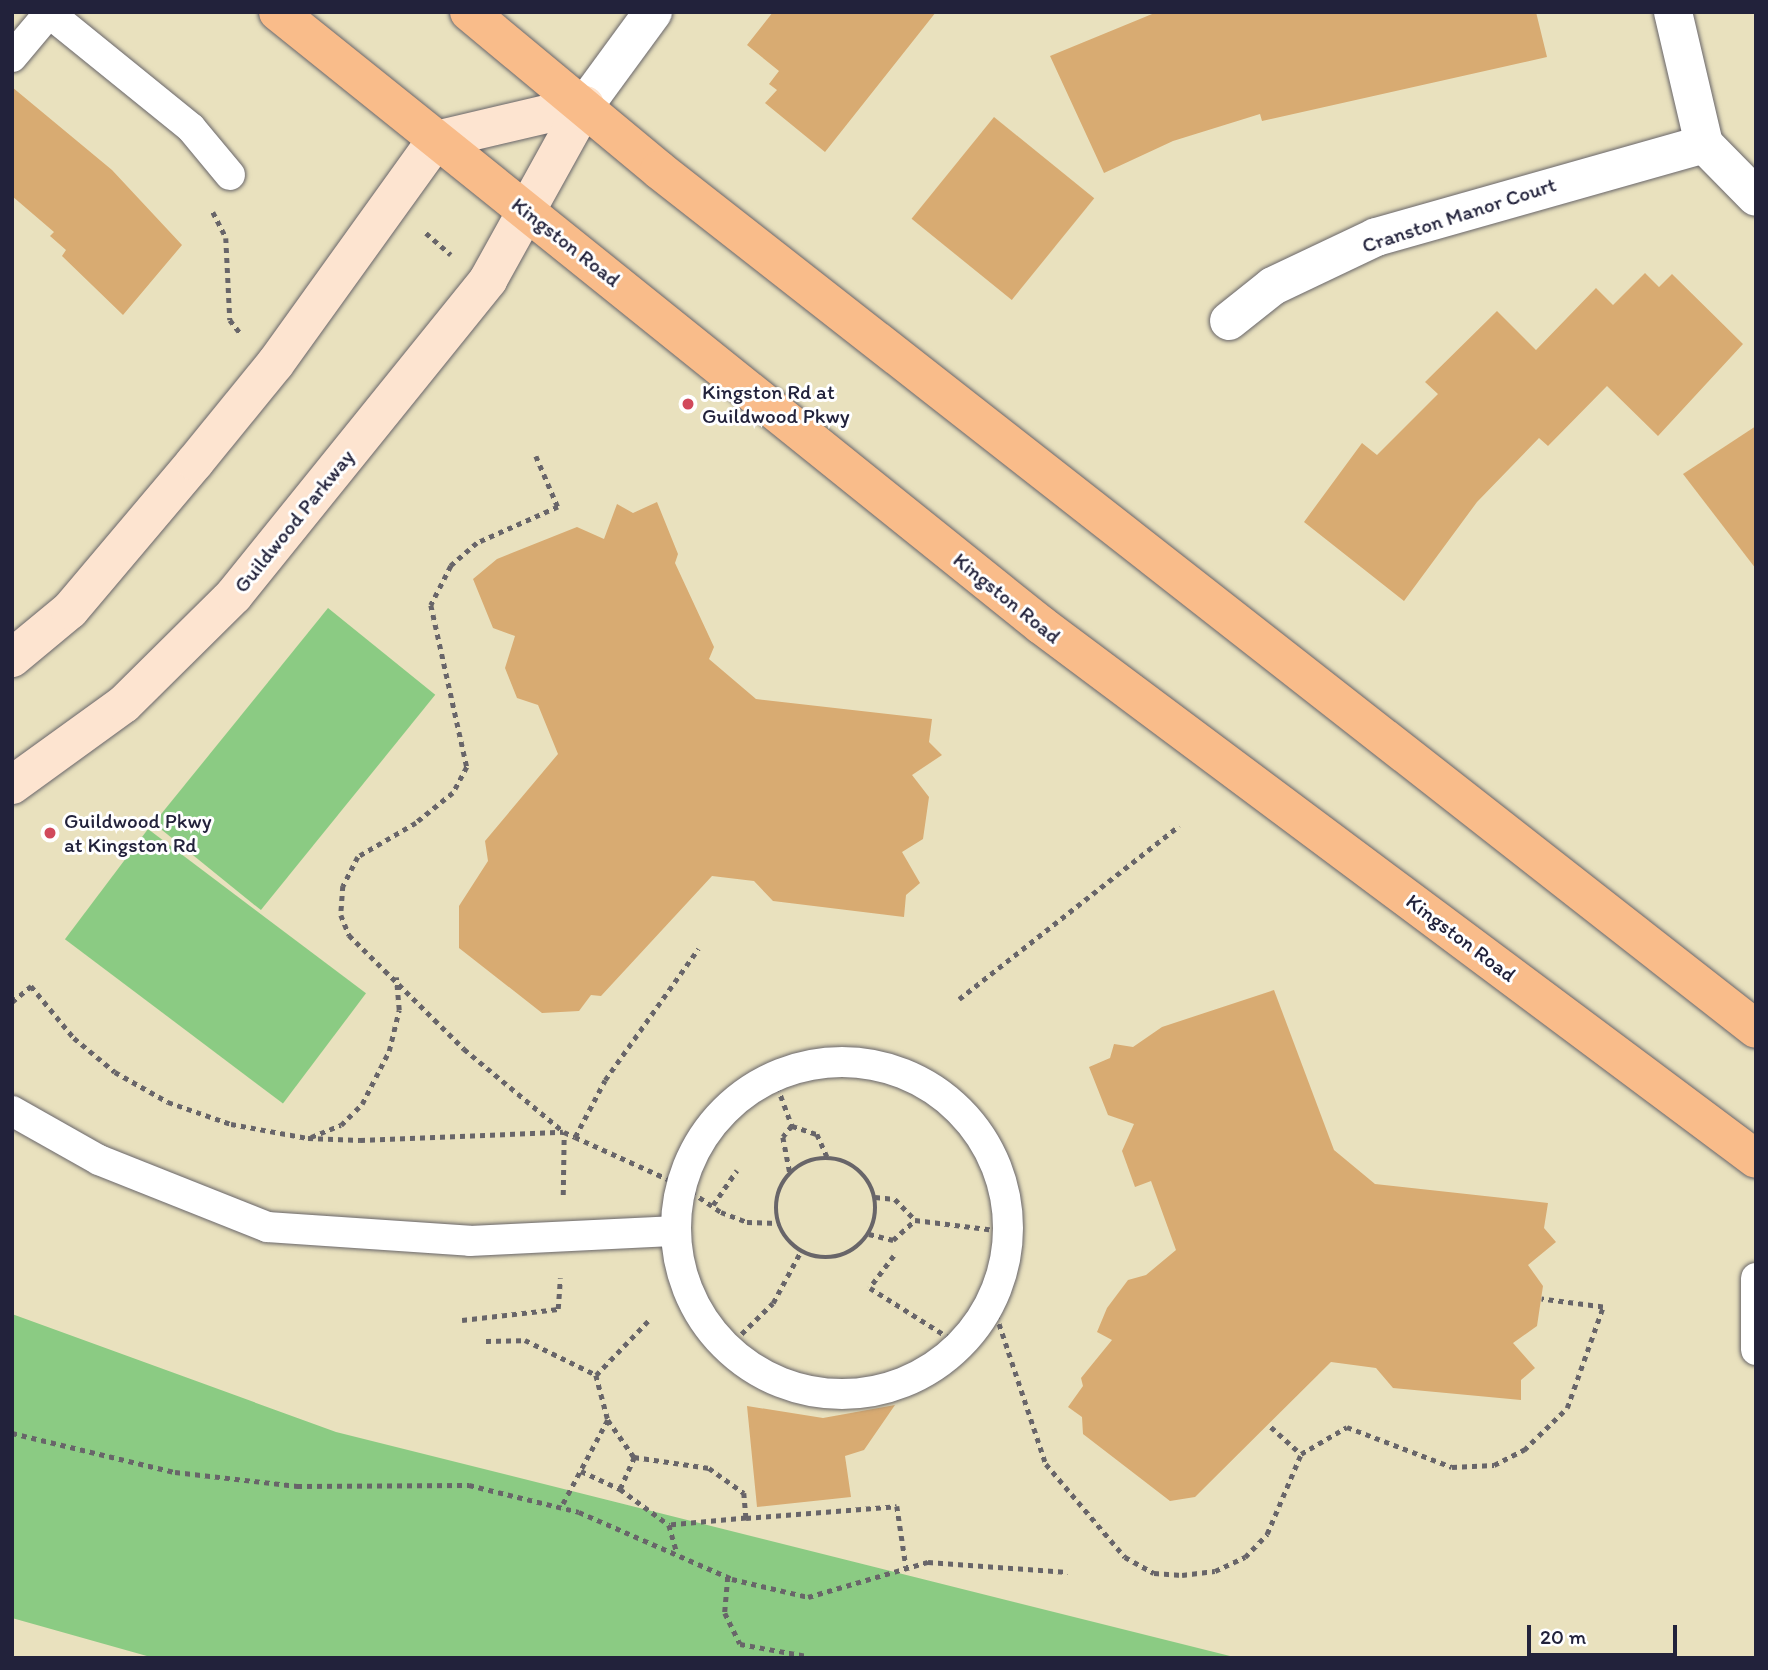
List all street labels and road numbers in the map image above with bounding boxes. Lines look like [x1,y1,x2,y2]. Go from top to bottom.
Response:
street label: Cranston Manor Court [1359,172,1559,258]
street label: Kingston Road [507,192,625,292]
street label: Guildwood Parkway [229,444,359,598]
street label: Kingston Road [948,547,1066,649]
street label: Kingston Road [1401,889,1521,987]

